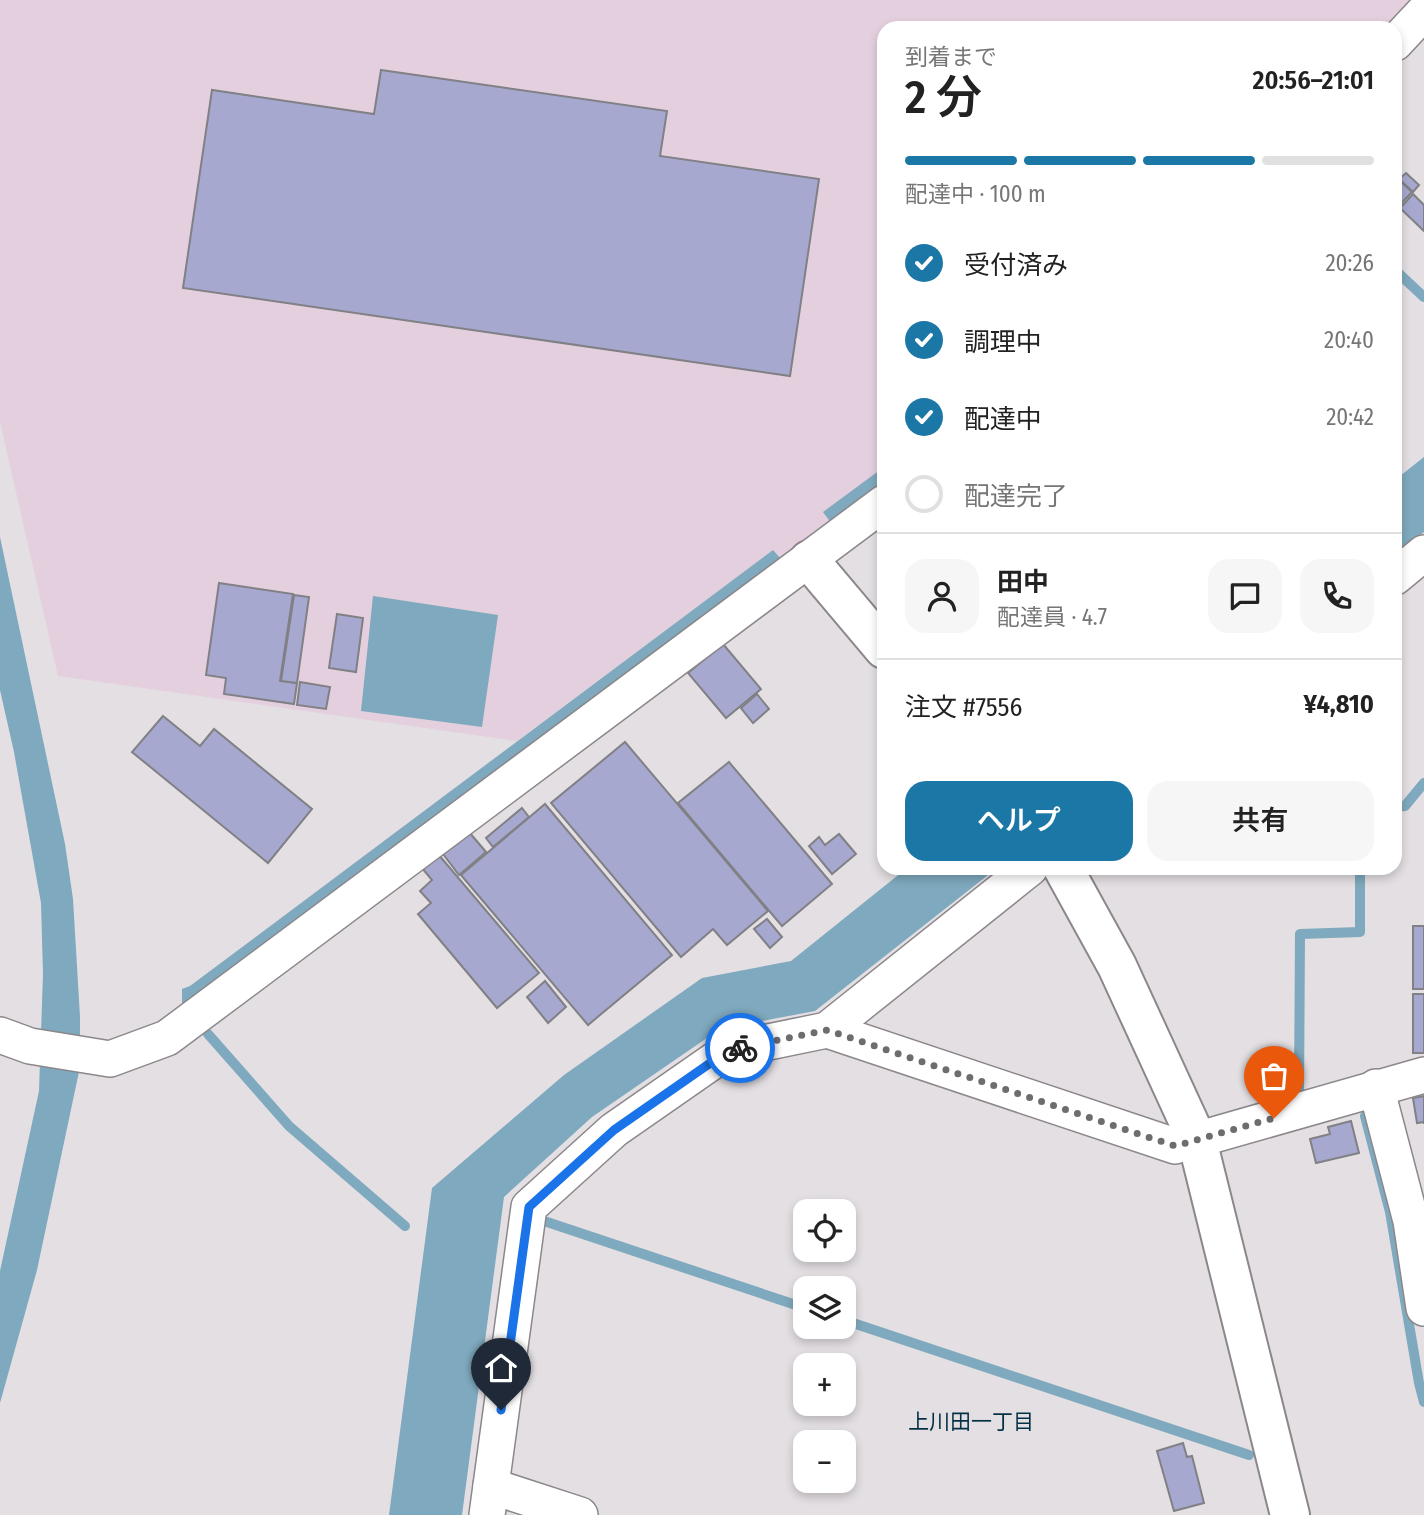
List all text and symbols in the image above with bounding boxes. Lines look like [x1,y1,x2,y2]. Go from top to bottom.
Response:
text: 到着まで [905,43,997,71]
text: 20:56–21:01 [1253,65,1374,96]
text: 2 分 [905,70,982,125]
text: 配達中 · 100 m [905,180,1046,208]
icon: check [905,244,943,282]
text: 20:26 [1325,249,1374,277]
text: 受付済み [964,250,1068,281]
icon: check [905,321,943,359]
text: 20:40 [1324,326,1374,354]
text: 調理中 [964,327,1042,358]
icon: check [905,398,943,436]
text: 20:42 [1326,403,1374,431]
text: 配達中 [964,404,1042,435]
text: 配達完了 [964,481,1068,512]
button: person [905,559,979,633]
button: chat [1208,559,1282,633]
button: phone [1300,559,1374,633]
text: 田中 [997,567,1049,598]
text: 配達員 · 4.7 [997,603,1107,631]
text: ¥4,810 [1304,689,1374,720]
text: 注文 #7556 [905,692,1022,723]
button: ヘルプ [905,781,1133,861]
button: 共有 [1147,781,1374,861]
courier [705,1013,775,1083]
icon: bike [721,1029,759,1067]
pin [1244,1046,1304,1118]
icon: bag [1255,1057,1293,1095]
map controls [793,1199,856,1493]
button: locate [793,1199,856,1262]
button: layers [793,1276,856,1339]
pin [471,1338,531,1410]
icon: home [482,1349,520,1387]
button: + [793,1353,856,1416]
district label: 上川田一丁目 [908,1409,1034,1435]
button: − [793,1430,856,1493]

